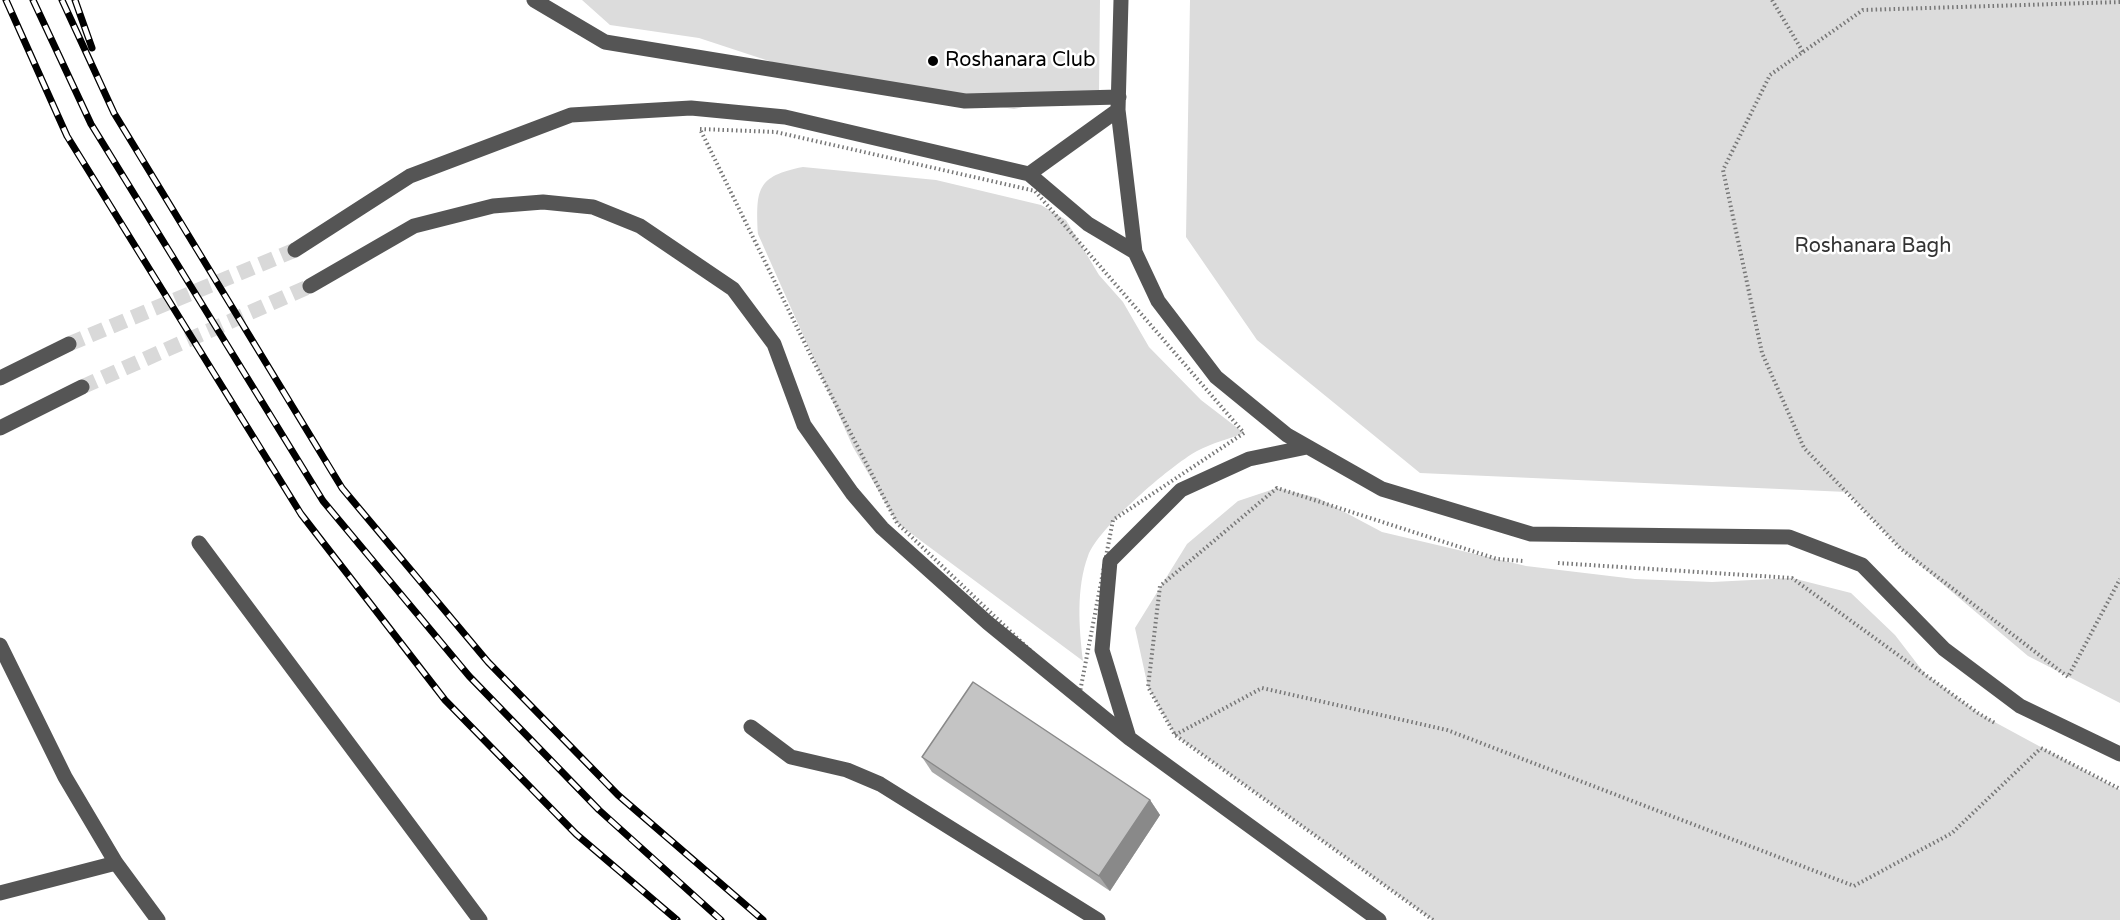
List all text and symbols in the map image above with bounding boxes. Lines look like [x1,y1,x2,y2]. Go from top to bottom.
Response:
place label: Roshanara Club [945,49,1096,73]
marker: Roshanara Club [926,54,940,68]
park label: Roshanara Bagh [1795,235,1951,259]

